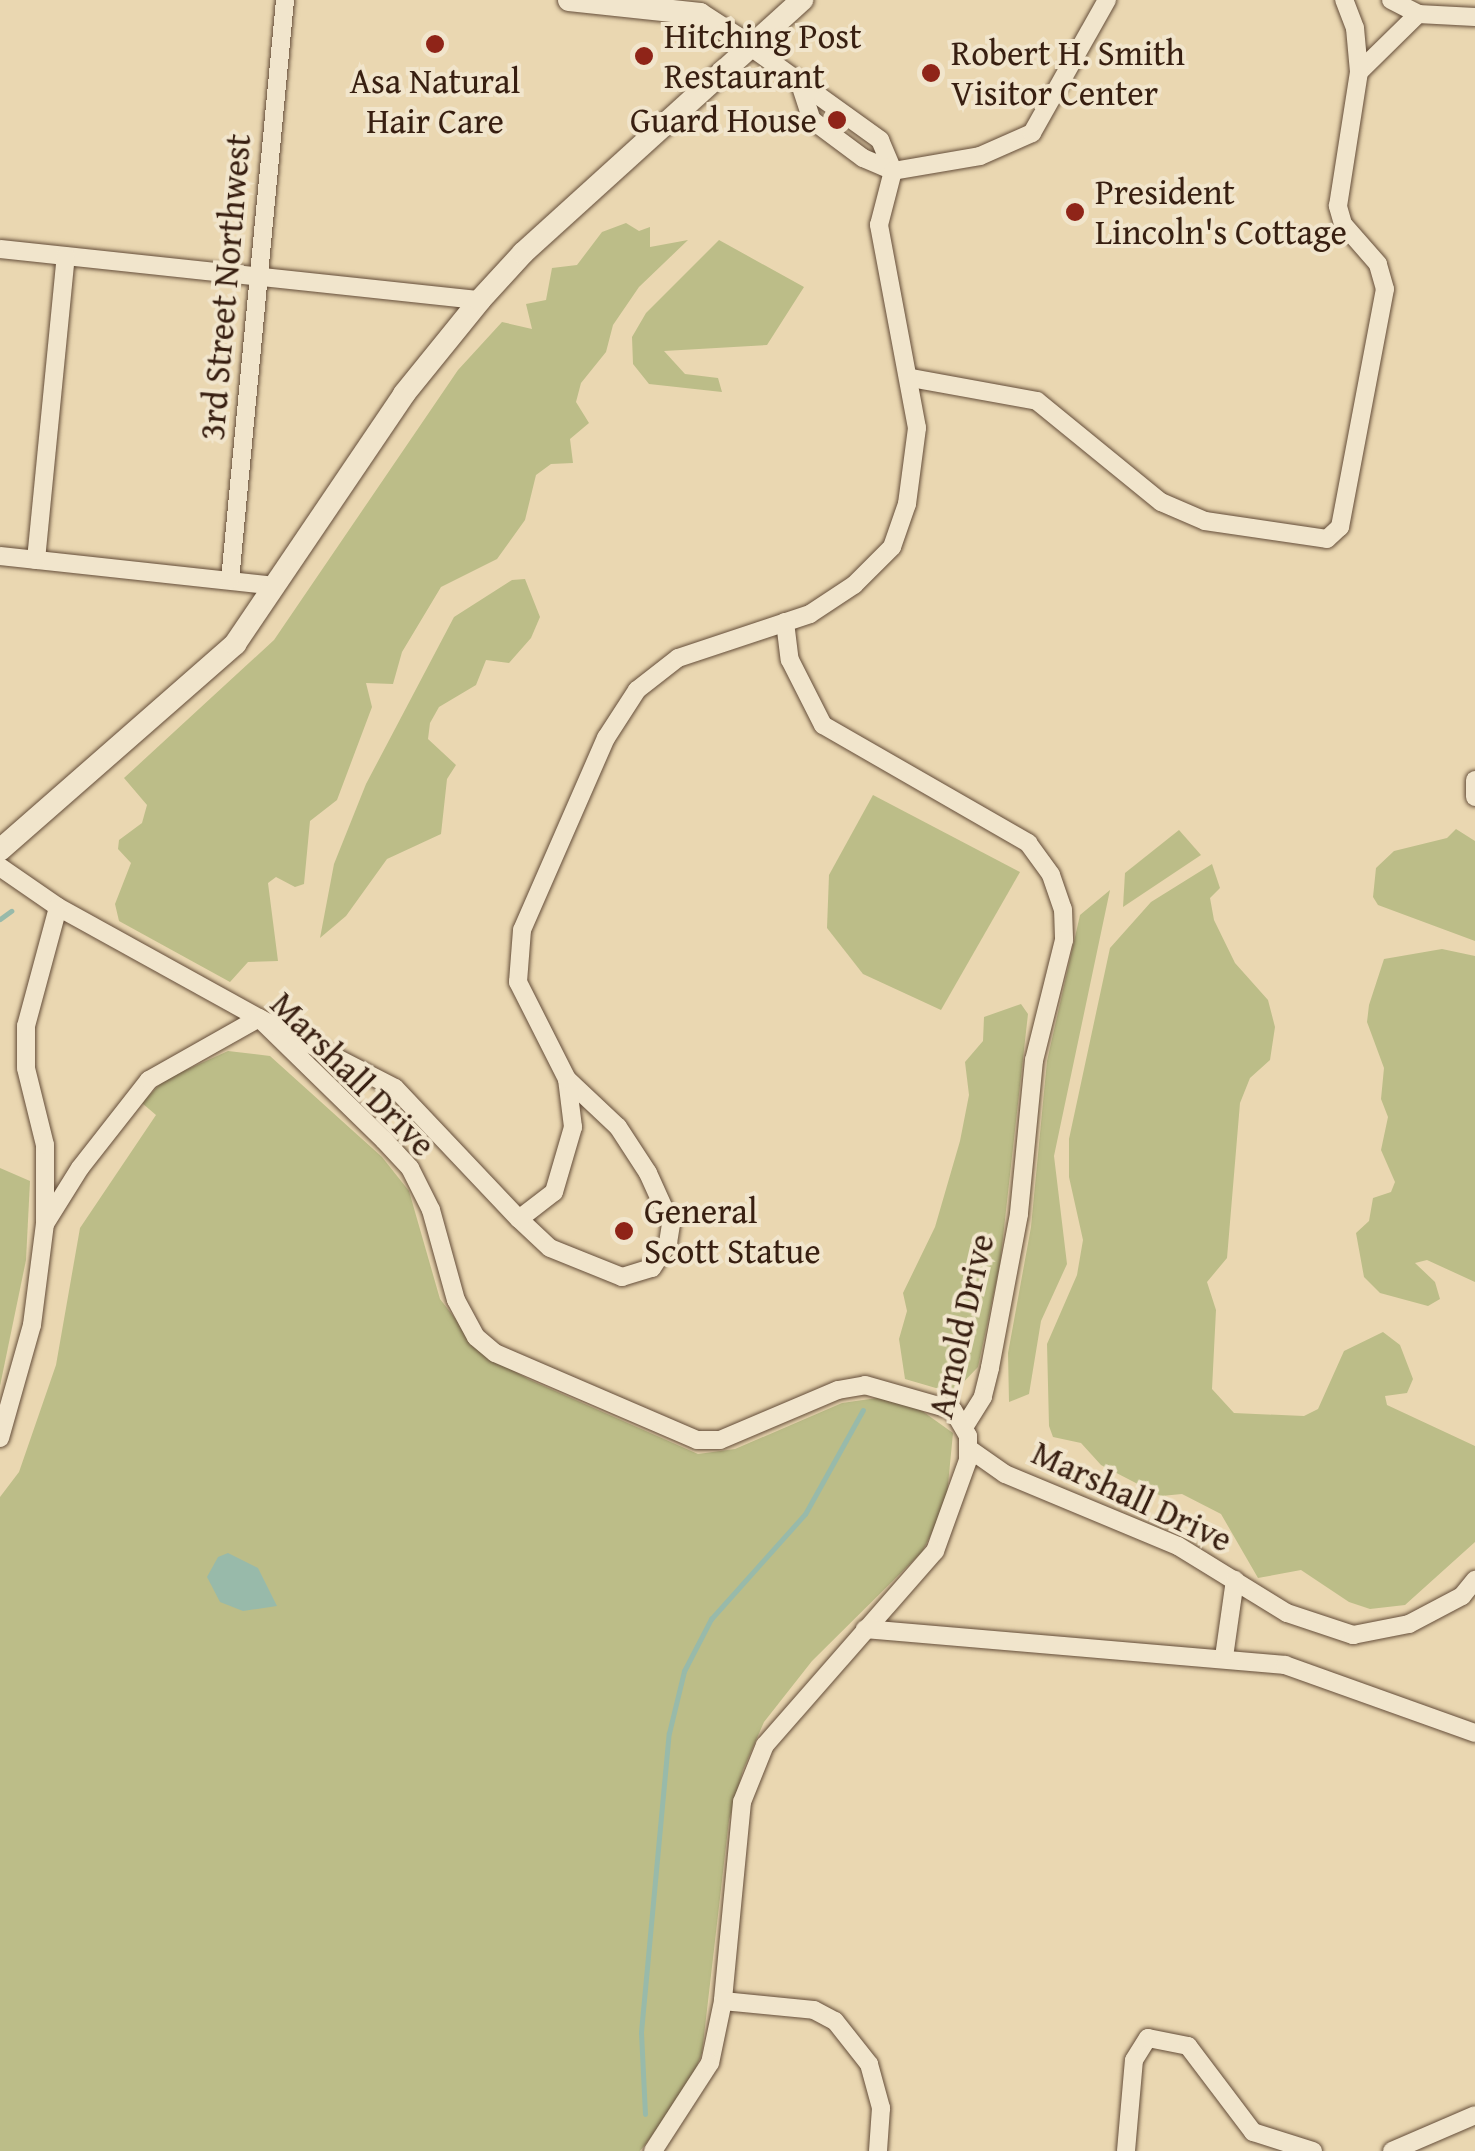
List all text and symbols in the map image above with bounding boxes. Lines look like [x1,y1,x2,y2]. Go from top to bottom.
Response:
place label: Hitching Post Restaurant [664,15,862,97]
place label: Robert H. Smith Visitor Center [951,32,1185,114]
marker: Asa Natural Hair Care [424,33,446,55]
marker: Hitching Post Restaurant [633,45,655,67]
place label: Asa Natural Hair Care [350,60,520,142]
marker: Robert H. Smith Visitor Center [920,62,942,84]
place label: Guard House [630,99,817,141]
marker: Guard House [826,109,848,131]
street label: 3rd Street Northwest [191,132,259,442]
place label: President Lincoln's Cottage [1095,171,1347,253]
marker: President Lincoln's Cottage [1064,201,1086,223]
street label: Marshall Drive [262,983,444,1165]
place label: General Scott Statue [644,1190,821,1272]
marker: General Scott Statue [613,1220,635,1242]
street label: Arnold Drive [919,1230,1003,1422]
street label: Marshall Drive [1025,1431,1239,1561]

